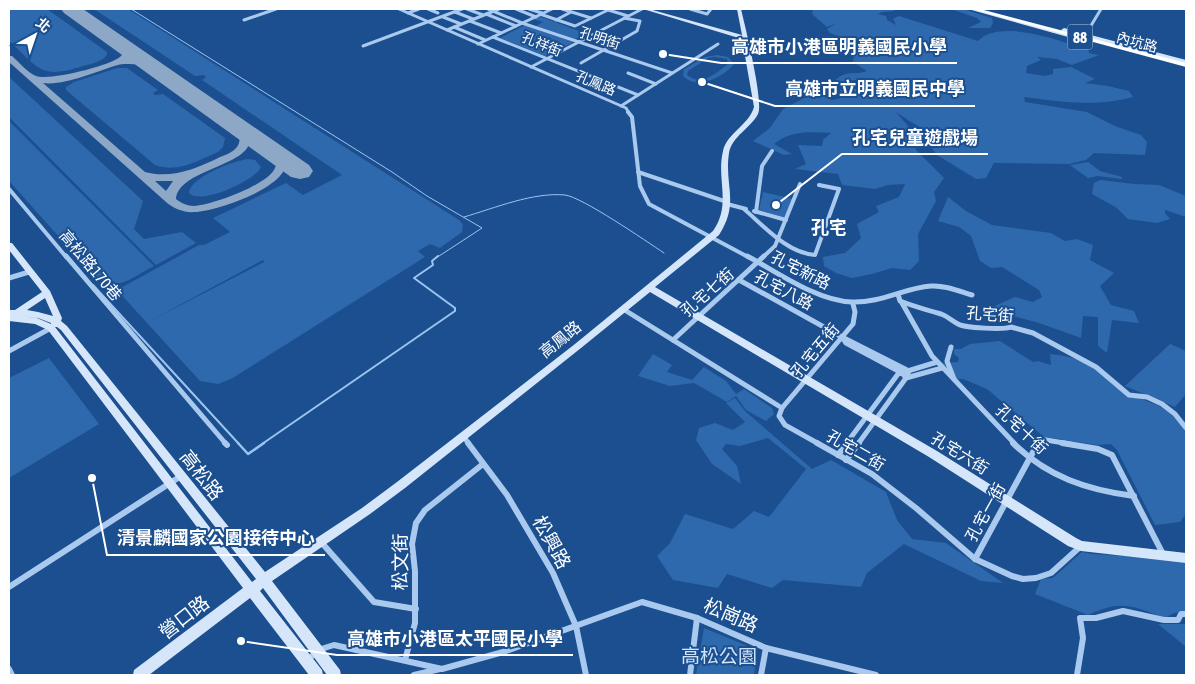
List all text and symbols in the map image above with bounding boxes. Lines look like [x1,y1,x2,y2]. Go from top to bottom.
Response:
north arrow [10,10,60,60]
text: 北 [33,14,54,36]
street label: 孔明街 [578,24,622,52]
road number: 88 [1068,24,1092,50]
street label: 孔祥街 [520,29,564,59]
street label: 內坑路 [1115,29,1159,55]
callout: 高雄市小港區明義國民小學 [721,30,957,63]
text: 高雄市小港區明義國民小學 [731,36,947,57]
street label: 孔鳳路 [574,67,618,99]
callout: 高雄市立明義國民中學 [775,73,975,106]
text: 高雄市立明義國民中學 [785,78,965,99]
callout: 孔宅兒童遊戲場 [842,121,988,154]
text: 孔宅兒童遊戲場 [852,127,978,148]
district label: 孔宅 [811,217,847,238]
street label: 高松路170巷 [56,226,126,304]
street label: 孔宅新路 [768,247,834,293]
street label: 孔宅七街 [677,264,737,320]
street label: 孔宅八路 [752,267,816,313]
street label: 孔宅街 [965,303,1015,325]
street label: 高鳳路 [536,317,584,361]
street label: 孔宅五街 [788,320,842,380]
street label: 孔宅十街 [992,401,1052,457]
street label: 孔宅二街 [824,426,888,474]
street label: 孔宅六街 [928,428,992,478]
street label: 高松路 [176,446,228,504]
street label: 孔宅一街 [962,480,1008,544]
street label: 松興路 [529,512,575,572]
callout: 清景麟國家公園接待中心 [107,522,325,555]
text: 清景麟國家公園接待中心 [117,527,315,548]
street label: 松文街 [389,533,411,591]
street label: 營口路 [155,591,213,643]
street label: 松崗路 [700,594,762,636]
callout: 高雄市小港區太平國民小學 [337,622,573,655]
text: 高雄市小港區太平國民小學 [347,628,563,649]
park label: 高松公園 [681,645,757,667]

